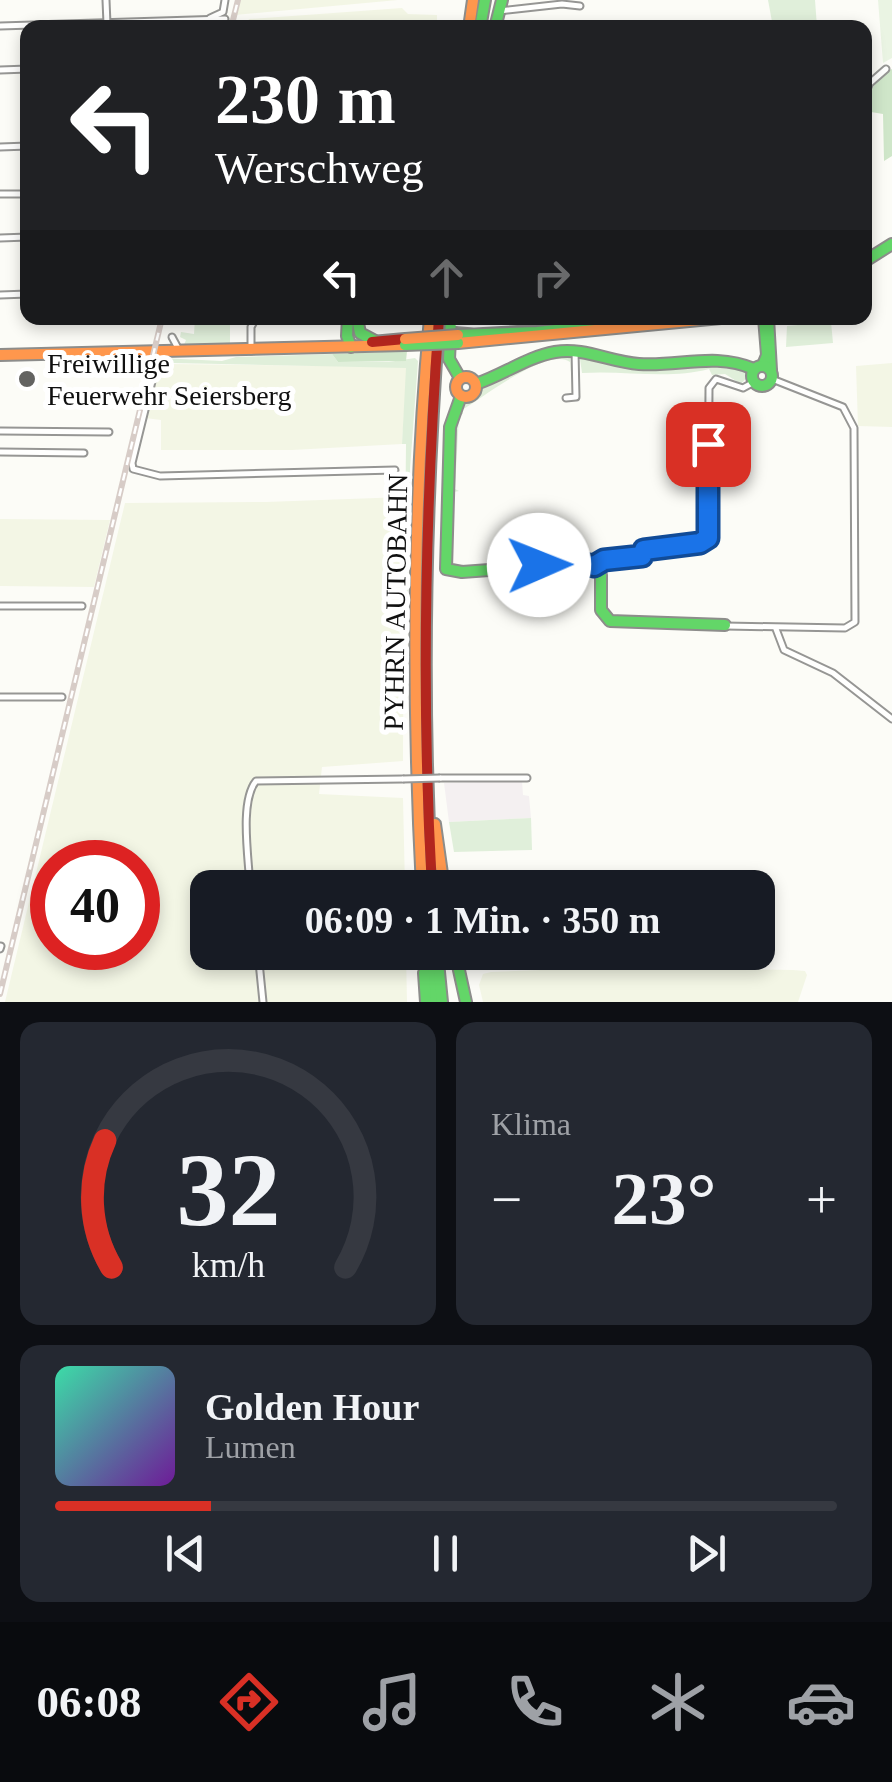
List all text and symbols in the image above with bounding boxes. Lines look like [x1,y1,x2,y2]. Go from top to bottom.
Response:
icon: left [50,60,180,190]
text: 230 m [215,61,396,138]
text: Werschweg [215,143,424,193]
icon: left [314,250,369,305]
icon: ahead [419,250,474,305]
icon: right [524,250,579,305]
place label: Freiwillige Feuerwehr Seiersberg [47,348,291,411]
marker: Freiwillige Feuerwehr Seiersberg [16,368,38,390]
pin [666,402,751,487]
icon: arrive [681,417,736,472]
street label: PYHRN AUTOBAHN [378,473,413,731]
position arrow [487,513,591,617]
speed limit sign: 40 [30,840,160,970]
text: 06:09 · 1 Min. · 350 m [305,899,660,941]
text: Klima [491,1106,571,1142]
text: 32 [176,1132,280,1247]
text: 23° [612,1157,717,1240]
text: − [491,1169,522,1230]
text: + [806,1169,837,1230]
text: km/h [191,1245,265,1285]
text: Golden Hour [205,1386,419,1428]
text: Lumen [205,1429,296,1465]
icon: previous [158,1526,213,1581]
icon: pause [418,1526,473,1581]
icon: next [679,1526,734,1581]
icon: directions [214,1667,284,1737]
icon: music [357,1667,427,1737]
icon: phone [500,1667,570,1737]
icon: climate [643,1667,713,1737]
icon: car [786,1667,856,1737]
text: 06:08 [36,1677,141,1727]

